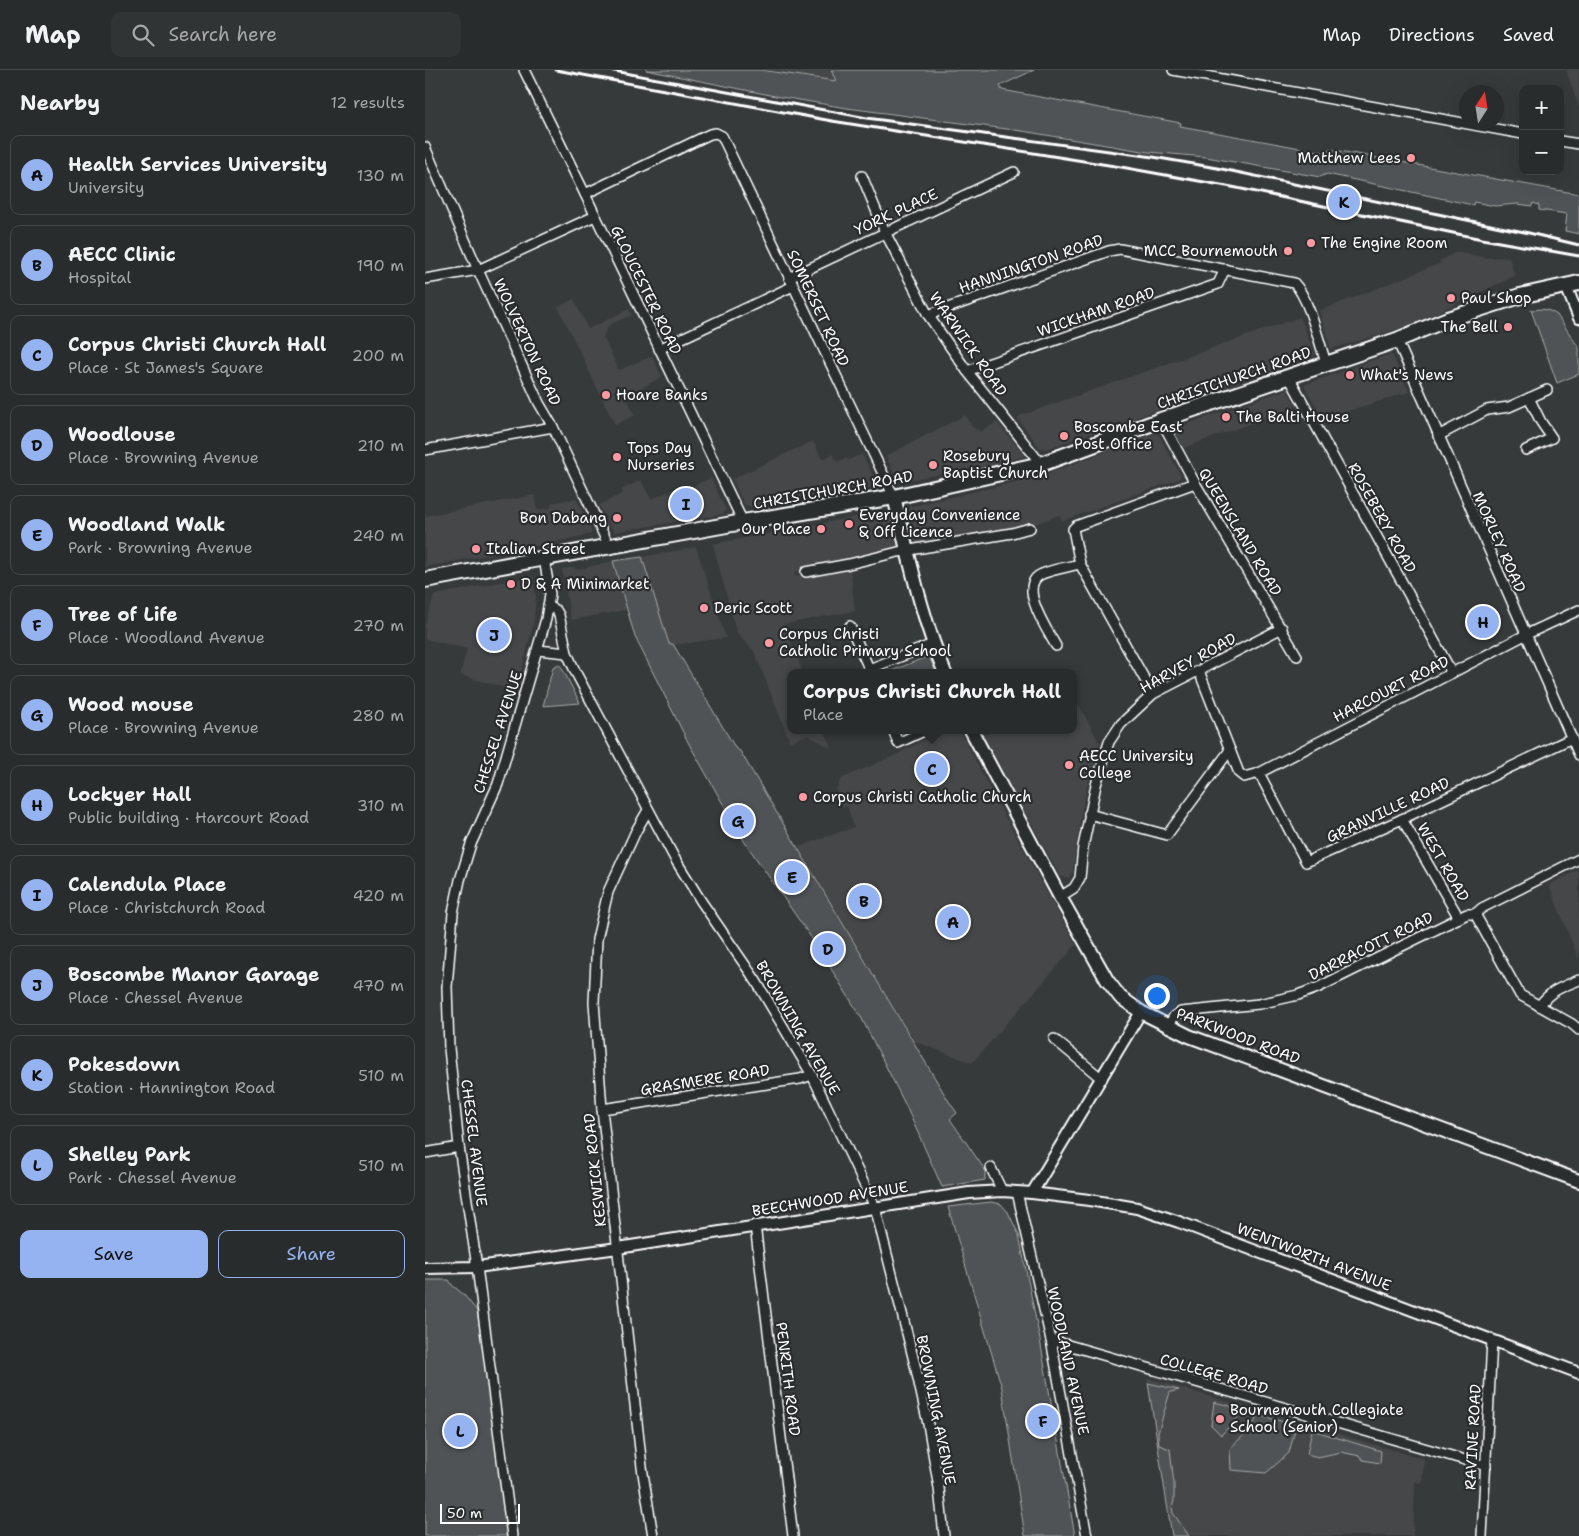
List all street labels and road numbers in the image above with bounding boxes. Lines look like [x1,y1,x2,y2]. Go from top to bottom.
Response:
street label: YORK PLACE [851,184,941,240]
street label: GLOUCESTER ROAD [606,222,686,358]
street label: HANNINGTON ROAD [956,230,1106,298]
street label: SOMERSET ROAD [782,246,854,370]
street label: WOLVERTON ROAD [489,275,565,409]
street label: WICKHAM ROAD [1034,282,1158,342]
street label: WARWICK ROAD [925,288,1012,400]
street label: CHRISTCHURCH ROAD [1154,342,1314,414]
street label: ROSEBERY ROAD [1343,459,1421,577]
street label: QUEENSLAND ROAD [1194,464,1286,600]
street label: CHRISTCHURCH ROAD [752,466,914,514]
street label: MORLEY ROAD [1468,489,1530,596]
street label: HARVEY ROAD [1136,628,1240,698]
street label: HARCOURT ROAD [1330,651,1453,727]
street label: CHESSEL AVENUE [469,668,527,796]
street label: GRANVILLE ROAD [1323,773,1453,847]
street label: WEST ROAD [1412,819,1474,905]
street label: DARRACOTT ROAD [1305,907,1437,985]
street label: BROWNING AVENUE [751,957,845,1099]
street label: PARKWOOD ROAD [1173,1003,1303,1069]
street label: GRASMERE ROAD [639,1060,771,1100]
street label: CHESSEL AVENUE [456,1078,492,1208]
street label: KESWICK ROAD [579,1112,611,1228]
street label: BEECHWOOD AVENUE [751,1177,909,1221]
street label: WENTWORTH AVENUE [1234,1218,1394,1296]
street label: WOODLAND AVENUE [1042,1285,1094,1437]
street label: PENRITH ROAD [771,1321,805,1437]
street label: BROWNING AVENUE [912,1333,960,1487]
street label: COLLEGE ROAD [1158,1349,1270,1399]
street label: RAVINE ROAD [1460,1383,1486,1490]

